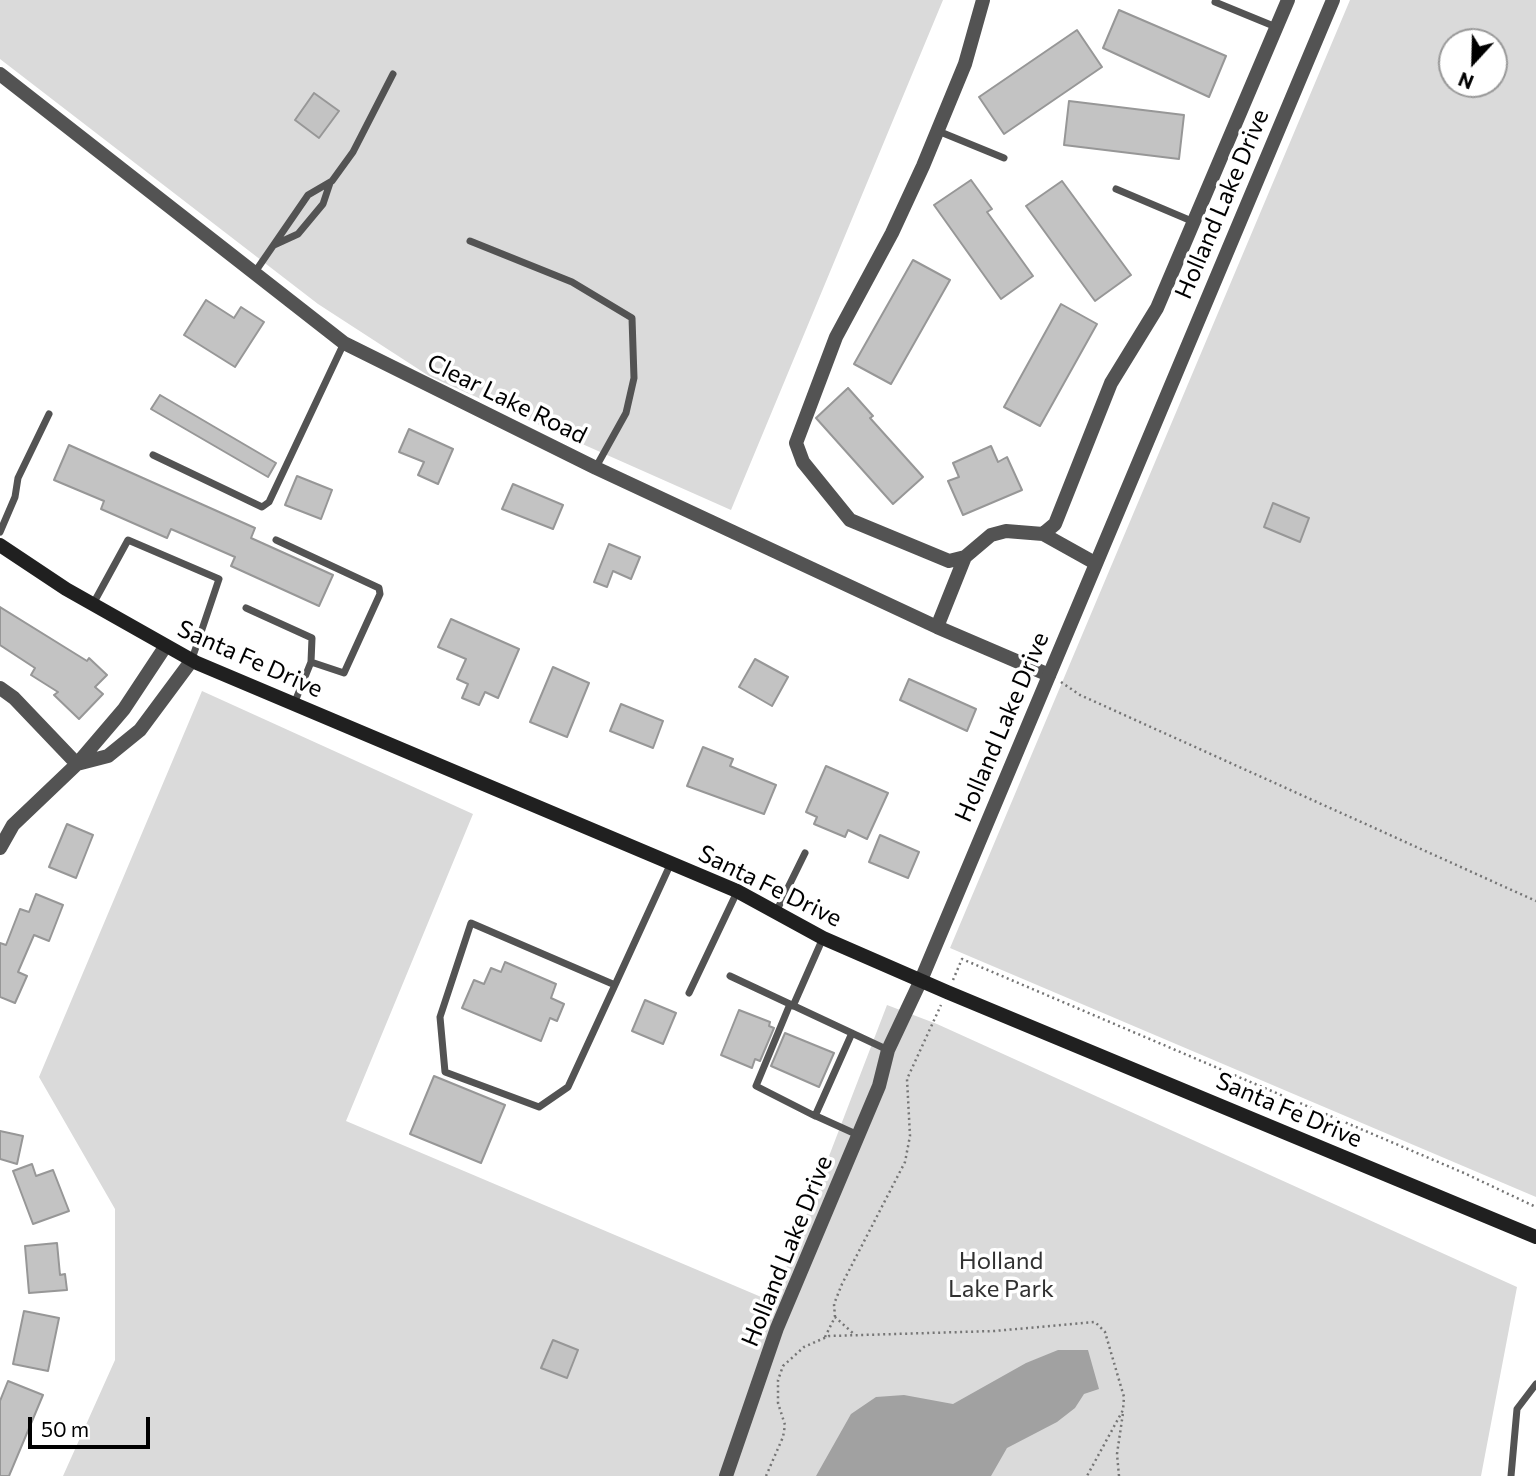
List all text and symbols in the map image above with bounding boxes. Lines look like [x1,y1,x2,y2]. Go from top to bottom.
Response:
north arrow [1438,28,1508,98]
text: N [1455,68,1477,94]
street label: Holland Lake Drive [1169,105,1275,303]
street label: Clear Lake Road [422,348,592,450]
street label: Santa Fe Drive [173,614,327,704]
street label: Holland Lake Drive [949,628,1055,826]
street label: Santa Fe Drive [694,839,846,933]
street label: Santa Fe Drive [1212,1066,1366,1154]
street label: Holland Lake Drive [736,1151,838,1351]
park label: Holland Lake Park [948,1247,1054,1303]
scale bar [32,1402,154,1446]
text: 50 m [41,1416,89,1441]

